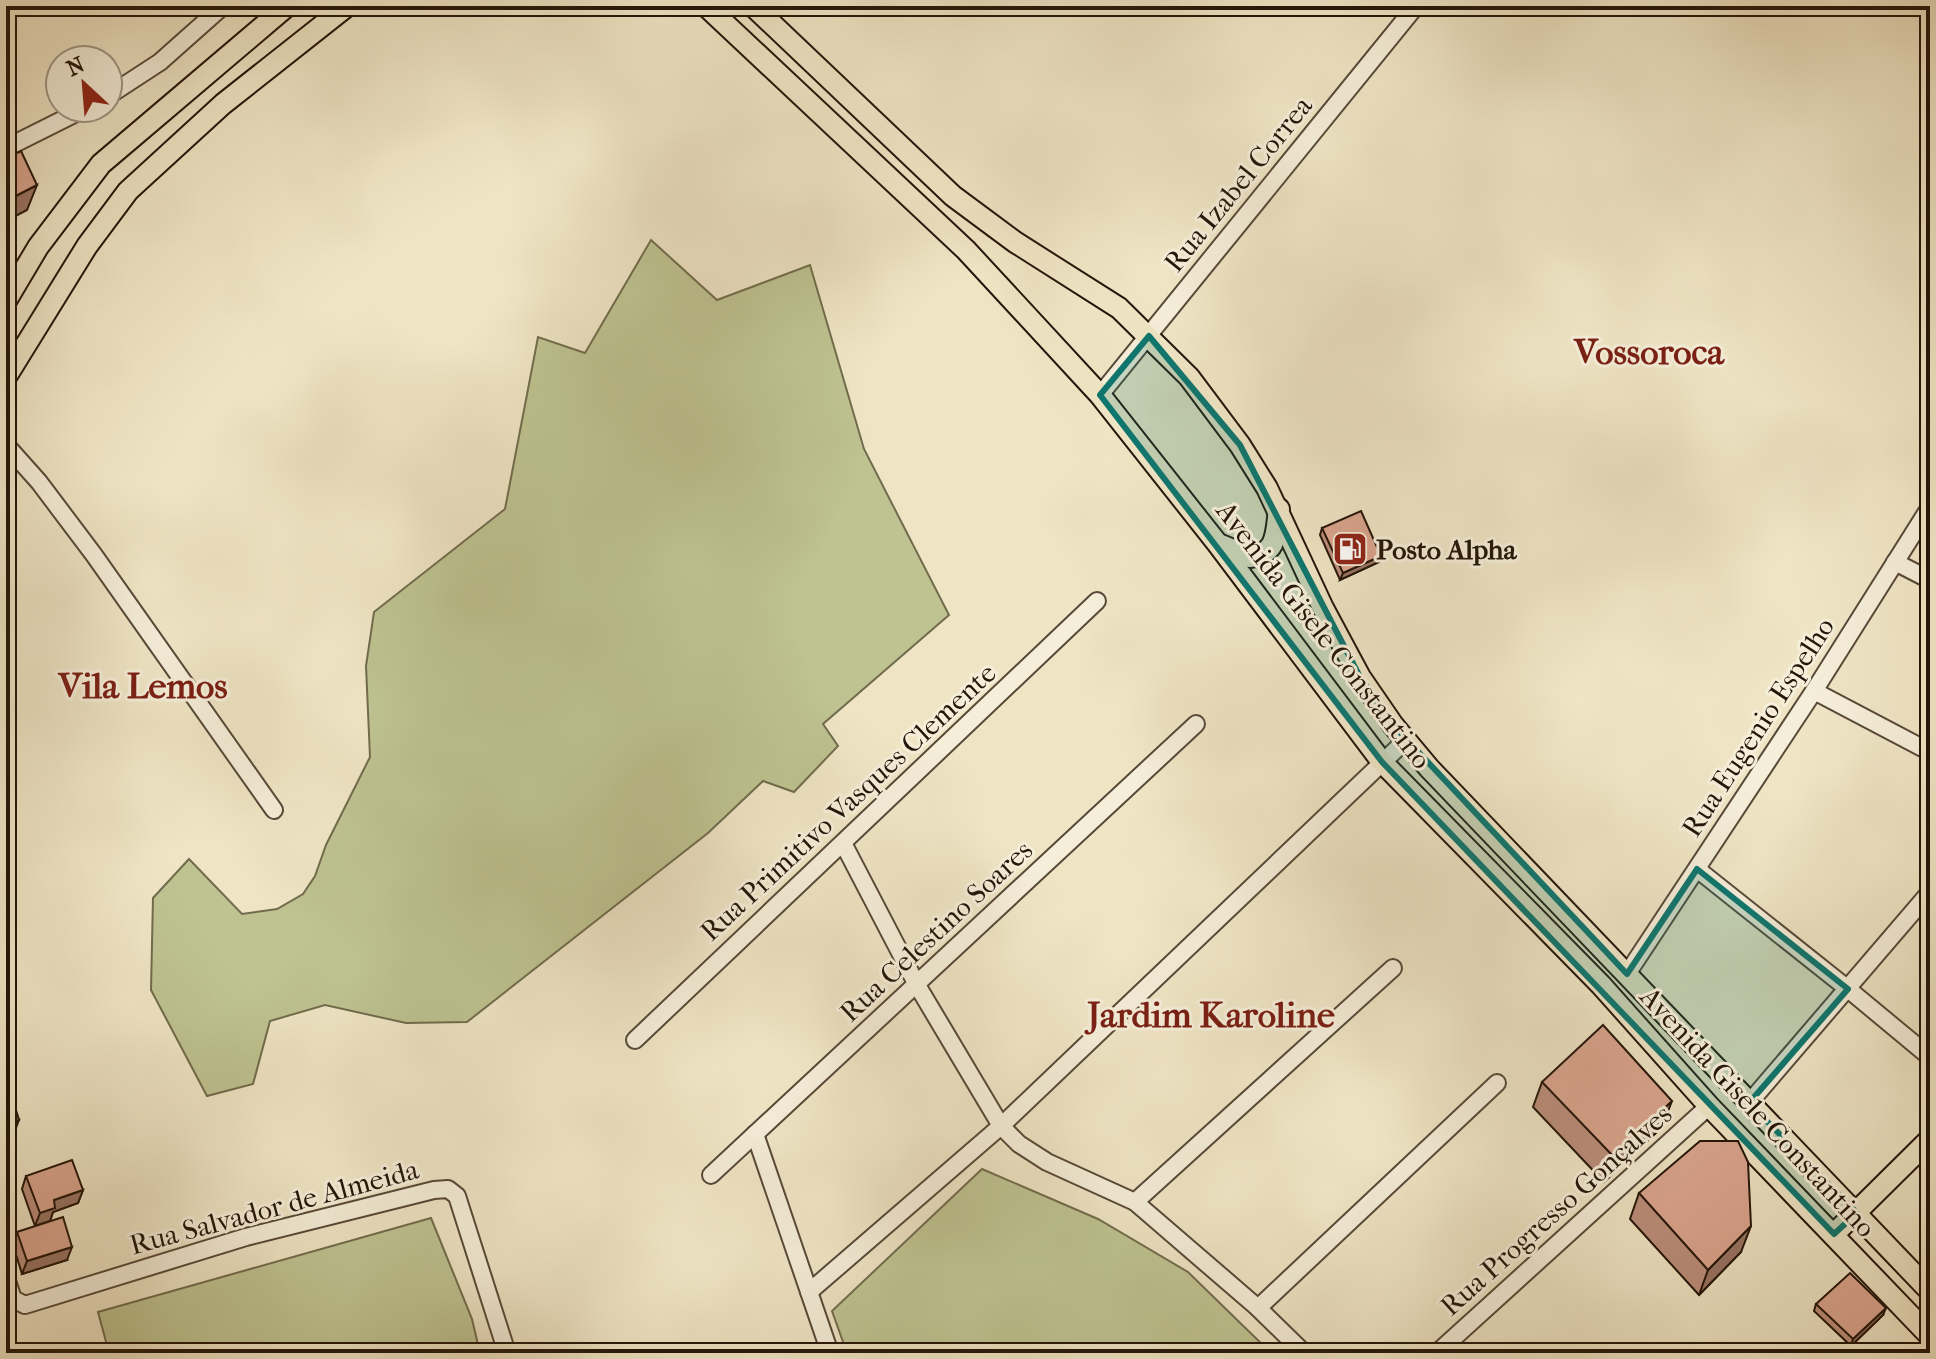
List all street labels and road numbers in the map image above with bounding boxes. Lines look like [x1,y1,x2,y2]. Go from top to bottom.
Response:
street label: Rua Izabel Correa [1157,89,1320,278]
street label: Avenida Gisele Constantino [1209,494,1439,775]
street label: Rua Eugenio Espelho [1675,611,1841,843]
street label: Rua Primitivo Vasques Clemente [693,656,1003,948]
street label: Rua Celestino Soares [833,833,1039,1029]
street label: Avenida Gisele Constantino [1633,979,1883,1244]
street label: Rua Progresso Gonçalves [1434,1098,1678,1322]
street label: Rua Salvador de Almeida [126,1152,423,1261]

